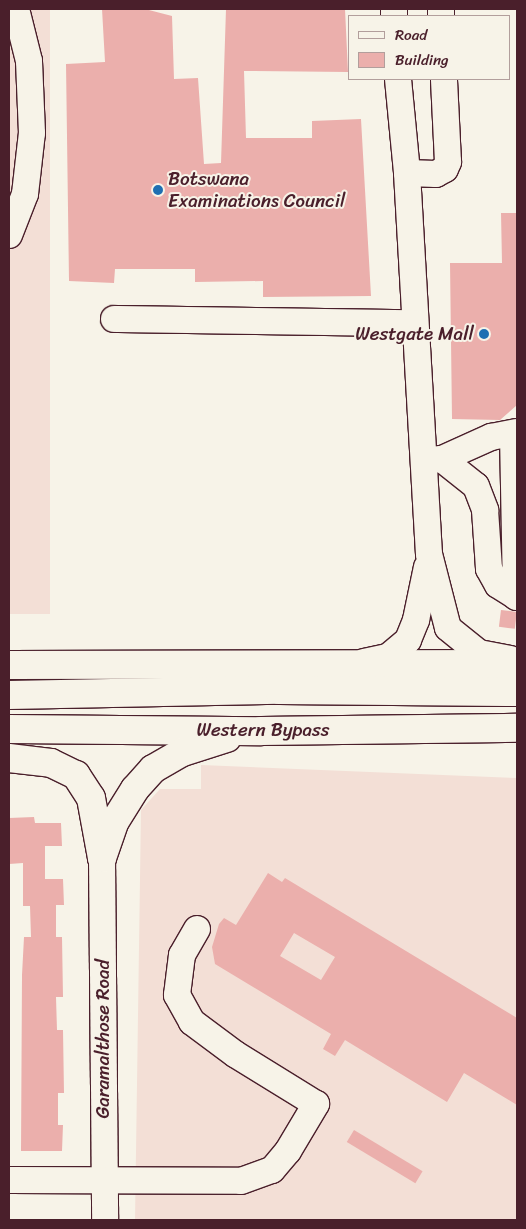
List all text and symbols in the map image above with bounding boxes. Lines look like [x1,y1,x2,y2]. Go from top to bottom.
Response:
legend [348,15,511,80]
text: Road [395,22,427,48]
text: Building [395,47,449,73]
place label: Botswana Examinations Council [168,168,346,212]
marker: Botswana Examinations Council [152,184,164,196]
place label: Westgate Mall [355,323,474,345]
marker: Westgate Mall [478,328,490,340]
street label: Western Bypass [197,719,329,741]
street label: Garamalthose Road [92,959,114,1119]

